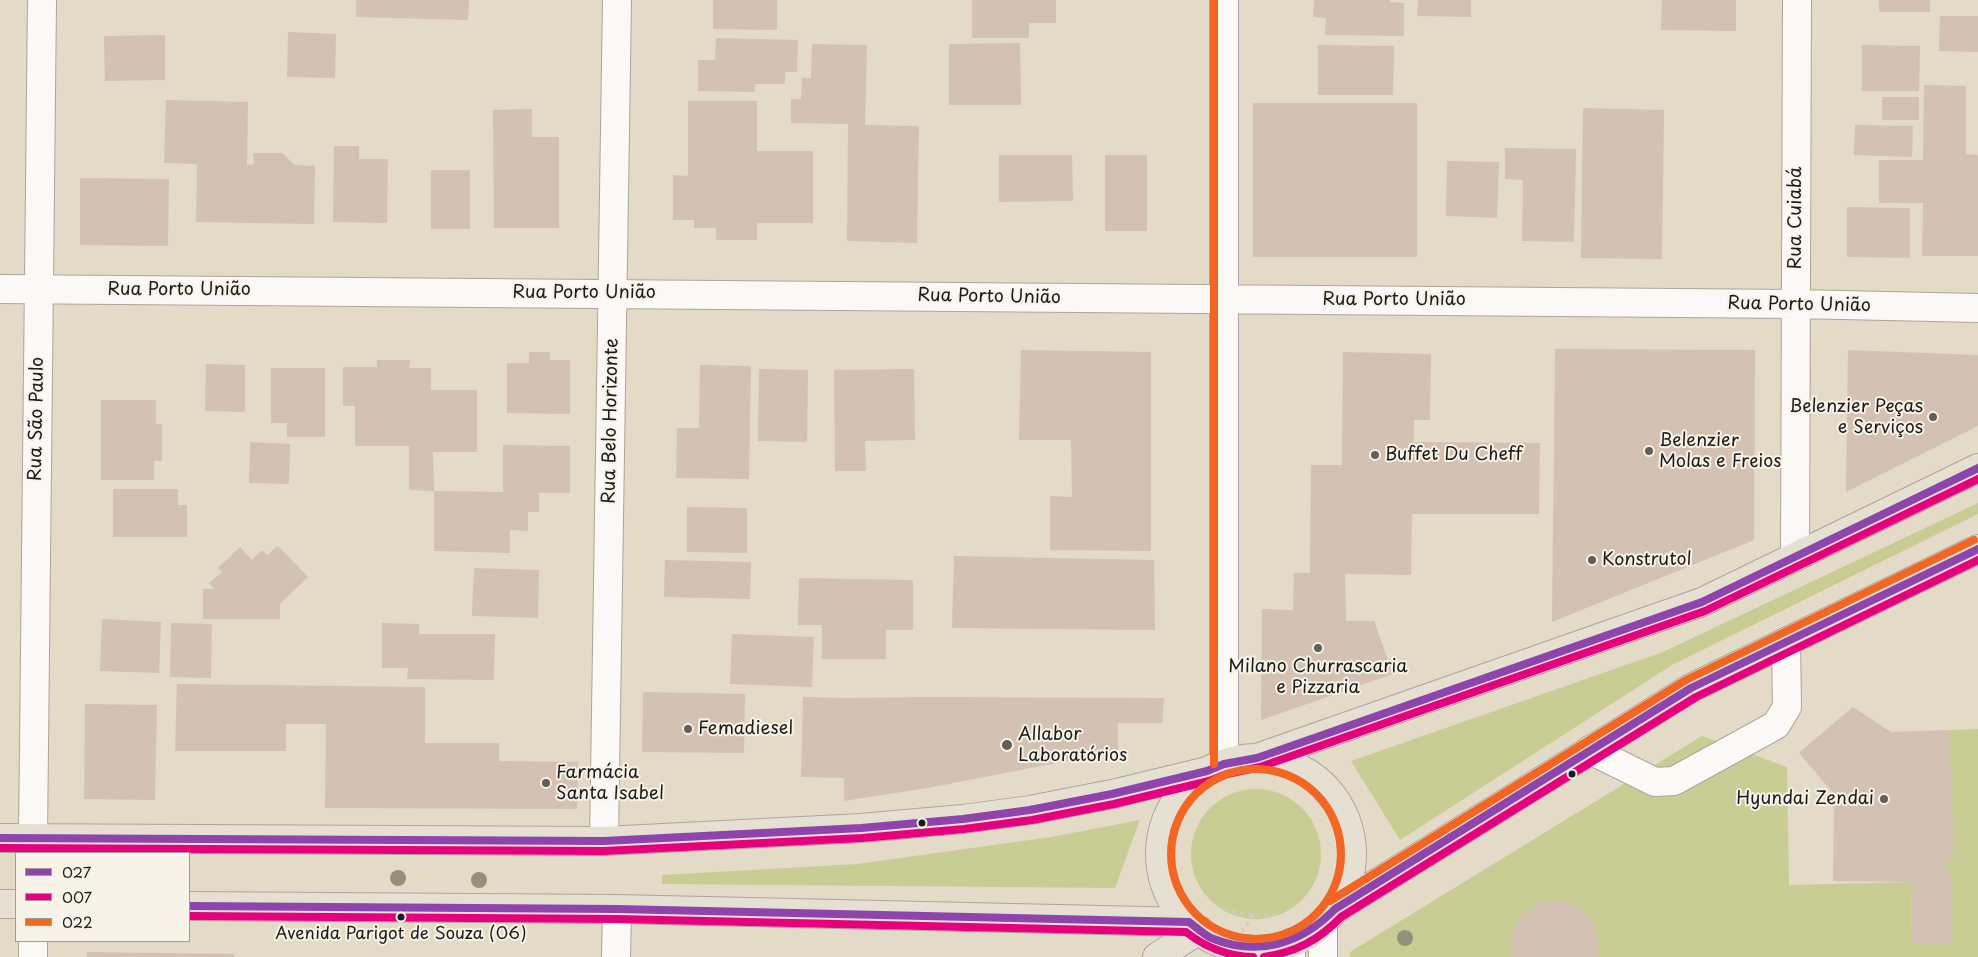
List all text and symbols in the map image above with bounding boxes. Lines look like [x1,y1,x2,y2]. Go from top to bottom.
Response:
street label: Rua Cuiabá [1785,167,1807,269]
street label: Rua Porto União [107,279,251,301]
street label: Rua Porto União [512,282,656,304]
street label: Rua Porto União [917,285,1061,309]
street label: Rua Porto União [1322,289,1466,311]
street label: Rua Porto União [1727,293,1871,317]
street label: Rua Belo Horizonte [599,338,623,504]
street label: Rua São Paulo [25,357,49,481]
place label: Belenzier Peças e Serviços [1789,396,1923,438]
marker: Belenzier Peças e Serviços [1927,411,1939,423]
place label: Belenzier Molas e Freios [1659,430,1781,472]
place label: Buffet Du Cheff [1385,444,1522,466]
marker: Belenzier Molas e Freios [1643,445,1655,457]
marker: Buffet Du Cheff [1369,449,1381,461]
place label: Konstrutol [1602,549,1692,571]
marker: Konstrutol [1586,554,1598,566]
marker: Milano Churrascaria e Pizzaria [1312,642,1324,654]
place label: Milano Churrascaria e Pizzaria [1228,656,1408,699]
place label: Femadiesel [698,718,793,740]
marker: Femadiesel [682,723,694,735]
place label: Allabor Laboratórios [1018,724,1127,766]
marker: Allabor Laboratórios [1000,738,1014,752]
place label: Farmácia Santa Isabel [556,762,664,804]
unlabelled marker [1567,769,1577,779]
marker: Farmácia Santa Isabel [540,777,552,789]
place label: Hyundai Zendai [1736,788,1874,810]
marker: Hyundai Zendai [1878,793,1890,805]
unlabelled marker [917,818,927,828]
legend [15,852,190,942]
text: 027 [62,860,91,883]
text: 007 [62,885,92,908]
text: 022 [62,910,93,933]
marker: Avenida Parigot de Souza (06) [396,912,406,922]
place label: Avenida Parigot de Souza (06) [275,924,527,944]

